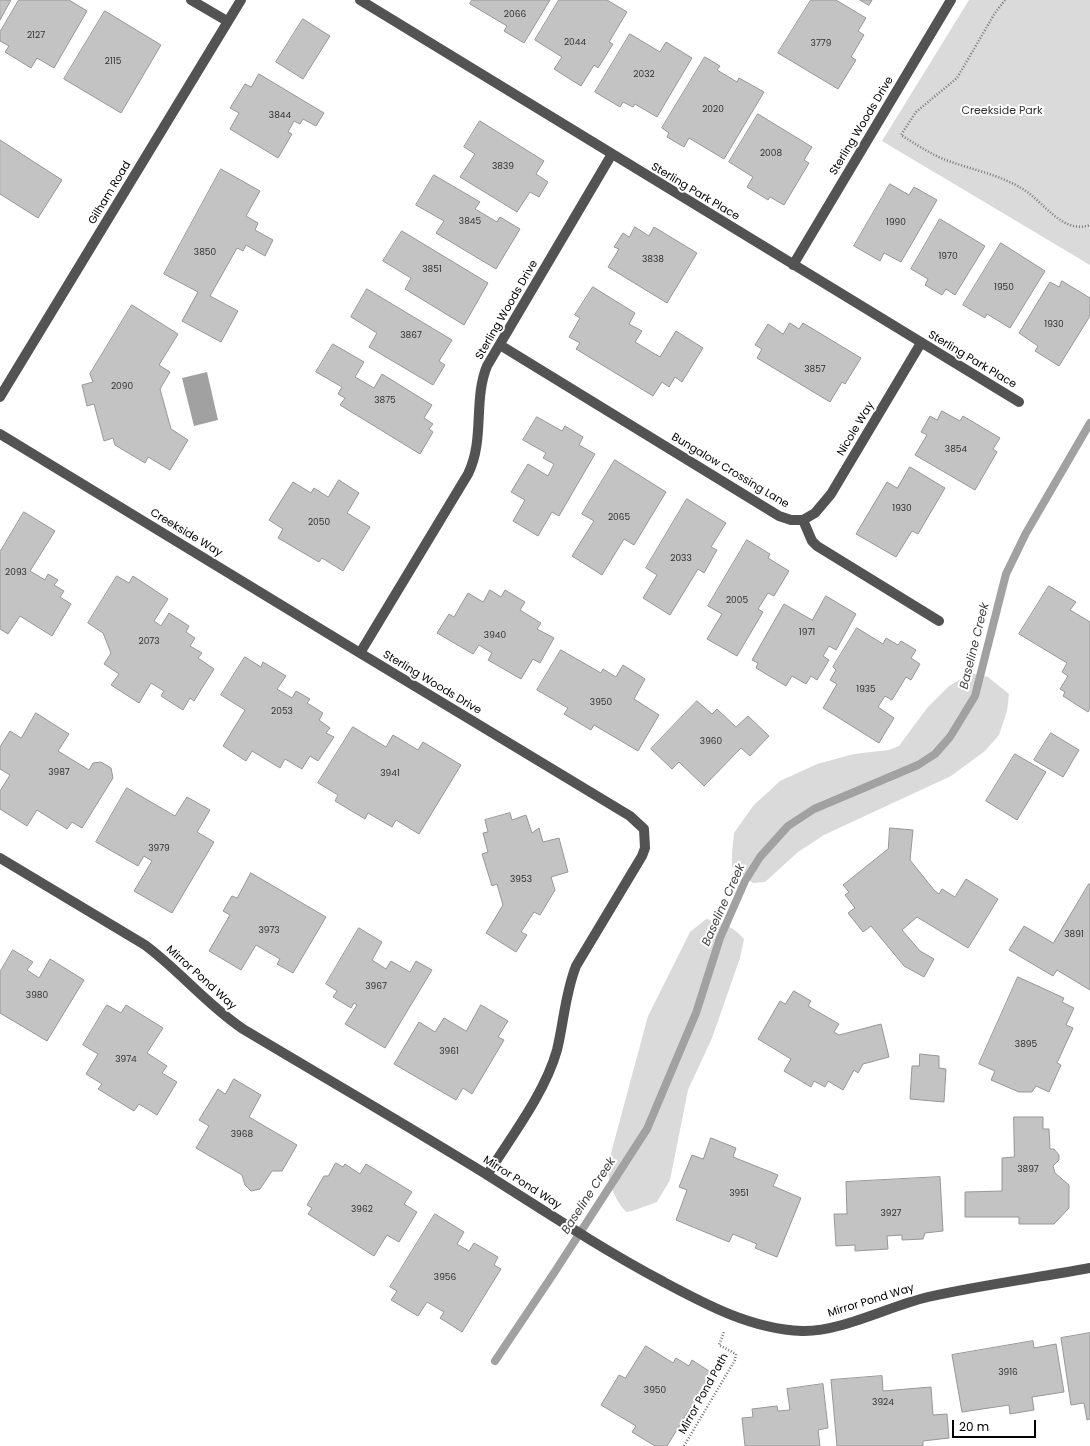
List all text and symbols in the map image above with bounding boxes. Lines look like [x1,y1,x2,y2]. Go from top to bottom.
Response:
house number: 2066 [504,10,526,20]
house number: 2127 [27,31,45,41]
house number: 2044 [564,38,586,48]
house number: 3779 [811,39,831,49]
house number: 2115 [105,57,121,67]
house number: 2032 [633,70,655,80]
street label: Sterling Woods Drive [827,74,897,178]
park label: Creekside Park [961,104,1043,118]
house number: 2020 [702,105,724,115]
house number: 3844 [269,111,291,121]
house number: 2008 [760,149,782,159]
street label: Gilham Road [86,159,134,227]
street label: Sterling Park Place [648,160,742,224]
house number: 3839 [492,162,514,172]
house number: 3845 [459,217,481,227]
house number: 1990 [886,218,906,228]
house number: 3850 [194,248,216,258]
house number: 1970 [938,252,958,262]
house number: 3838 [642,255,664,265]
street label: Sterling Woods Drive [473,258,541,362]
house number: 3851 [422,265,442,275]
house number: 1950 [994,283,1014,293]
house number: 1930 [1044,320,1064,330]
street label: Sterling Park Place [925,328,1019,392]
house number: 3867 [400,331,422,341]
house number: 3857 [804,365,826,375]
house number: 2090 [111,382,133,392]
house number: 3875 [374,396,396,406]
street label: Nicole Way [835,399,877,459]
street label: Bungalow Crossing Lane [669,431,791,511]
house number: 3854 [945,445,967,455]
house number: 1930 [892,504,912,514]
street label: Creekside Way [147,506,225,560]
house number: 2065 [608,513,630,523]
house number: 2050 [308,518,330,528]
house number: 2033 [670,554,692,564]
house number: 2093 [5,568,27,578]
house number: 2005 [726,596,748,606]
water label: Baseline Creek [957,601,993,691]
house number: 1971 [799,628,815,638]
house number: 3940 [484,631,506,641]
house number: 2073 [138,637,160,647]
street label: Sterling Woods Drive [380,648,484,718]
house number: 1935 [856,685,876,695]
house number: 3950 [590,698,612,708]
house number: 2053 [271,707,293,717]
house number: 3960 [700,737,722,747]
house number: 3987 [48,768,70,778]
house number: 3941 [380,769,400,779]
house number: 3979 [148,844,170,854]
water label: Baseline Creek [699,862,749,948]
house number: 3953 [510,875,532,885]
house number: 3973 [258,926,280,936]
house number: 3891 [1064,930,1084,940]
street label: Mirror Pond Way [163,943,239,1013]
house number: 3967 [365,982,387,992]
house number: 3980 [26,991,48,1001]
house number: 3895 [1015,1040,1037,1050]
house number: 3961 [439,1047,459,1057]
house number: 3974 [115,1055,137,1065]
house number: 3968 [231,1130,253,1140]
street label: Mirror Pond Way [480,1154,564,1212]
water label: Baseline Creek [559,1155,619,1237]
house number: 3897 [1017,1165,1039,1175]
house number: 3951 [729,1189,749,1199]
house number: 3962 [351,1205,373,1215]
house number: 3927 [880,1209,902,1219]
house number: 3956 [434,1273,456,1283]
street label: Mirror Pond Way [826,1282,916,1320]
street label: Mirror Pond Path [676,1351,732,1437]
house number: 3916 [998,1368,1018,1378]
house number: 3950 [644,1386,666,1396]
house number: 3924 [872,1398,894,1408]
scale bar [954,1412,1038,1438]
text: 20 m [959,1418,989,1435]

